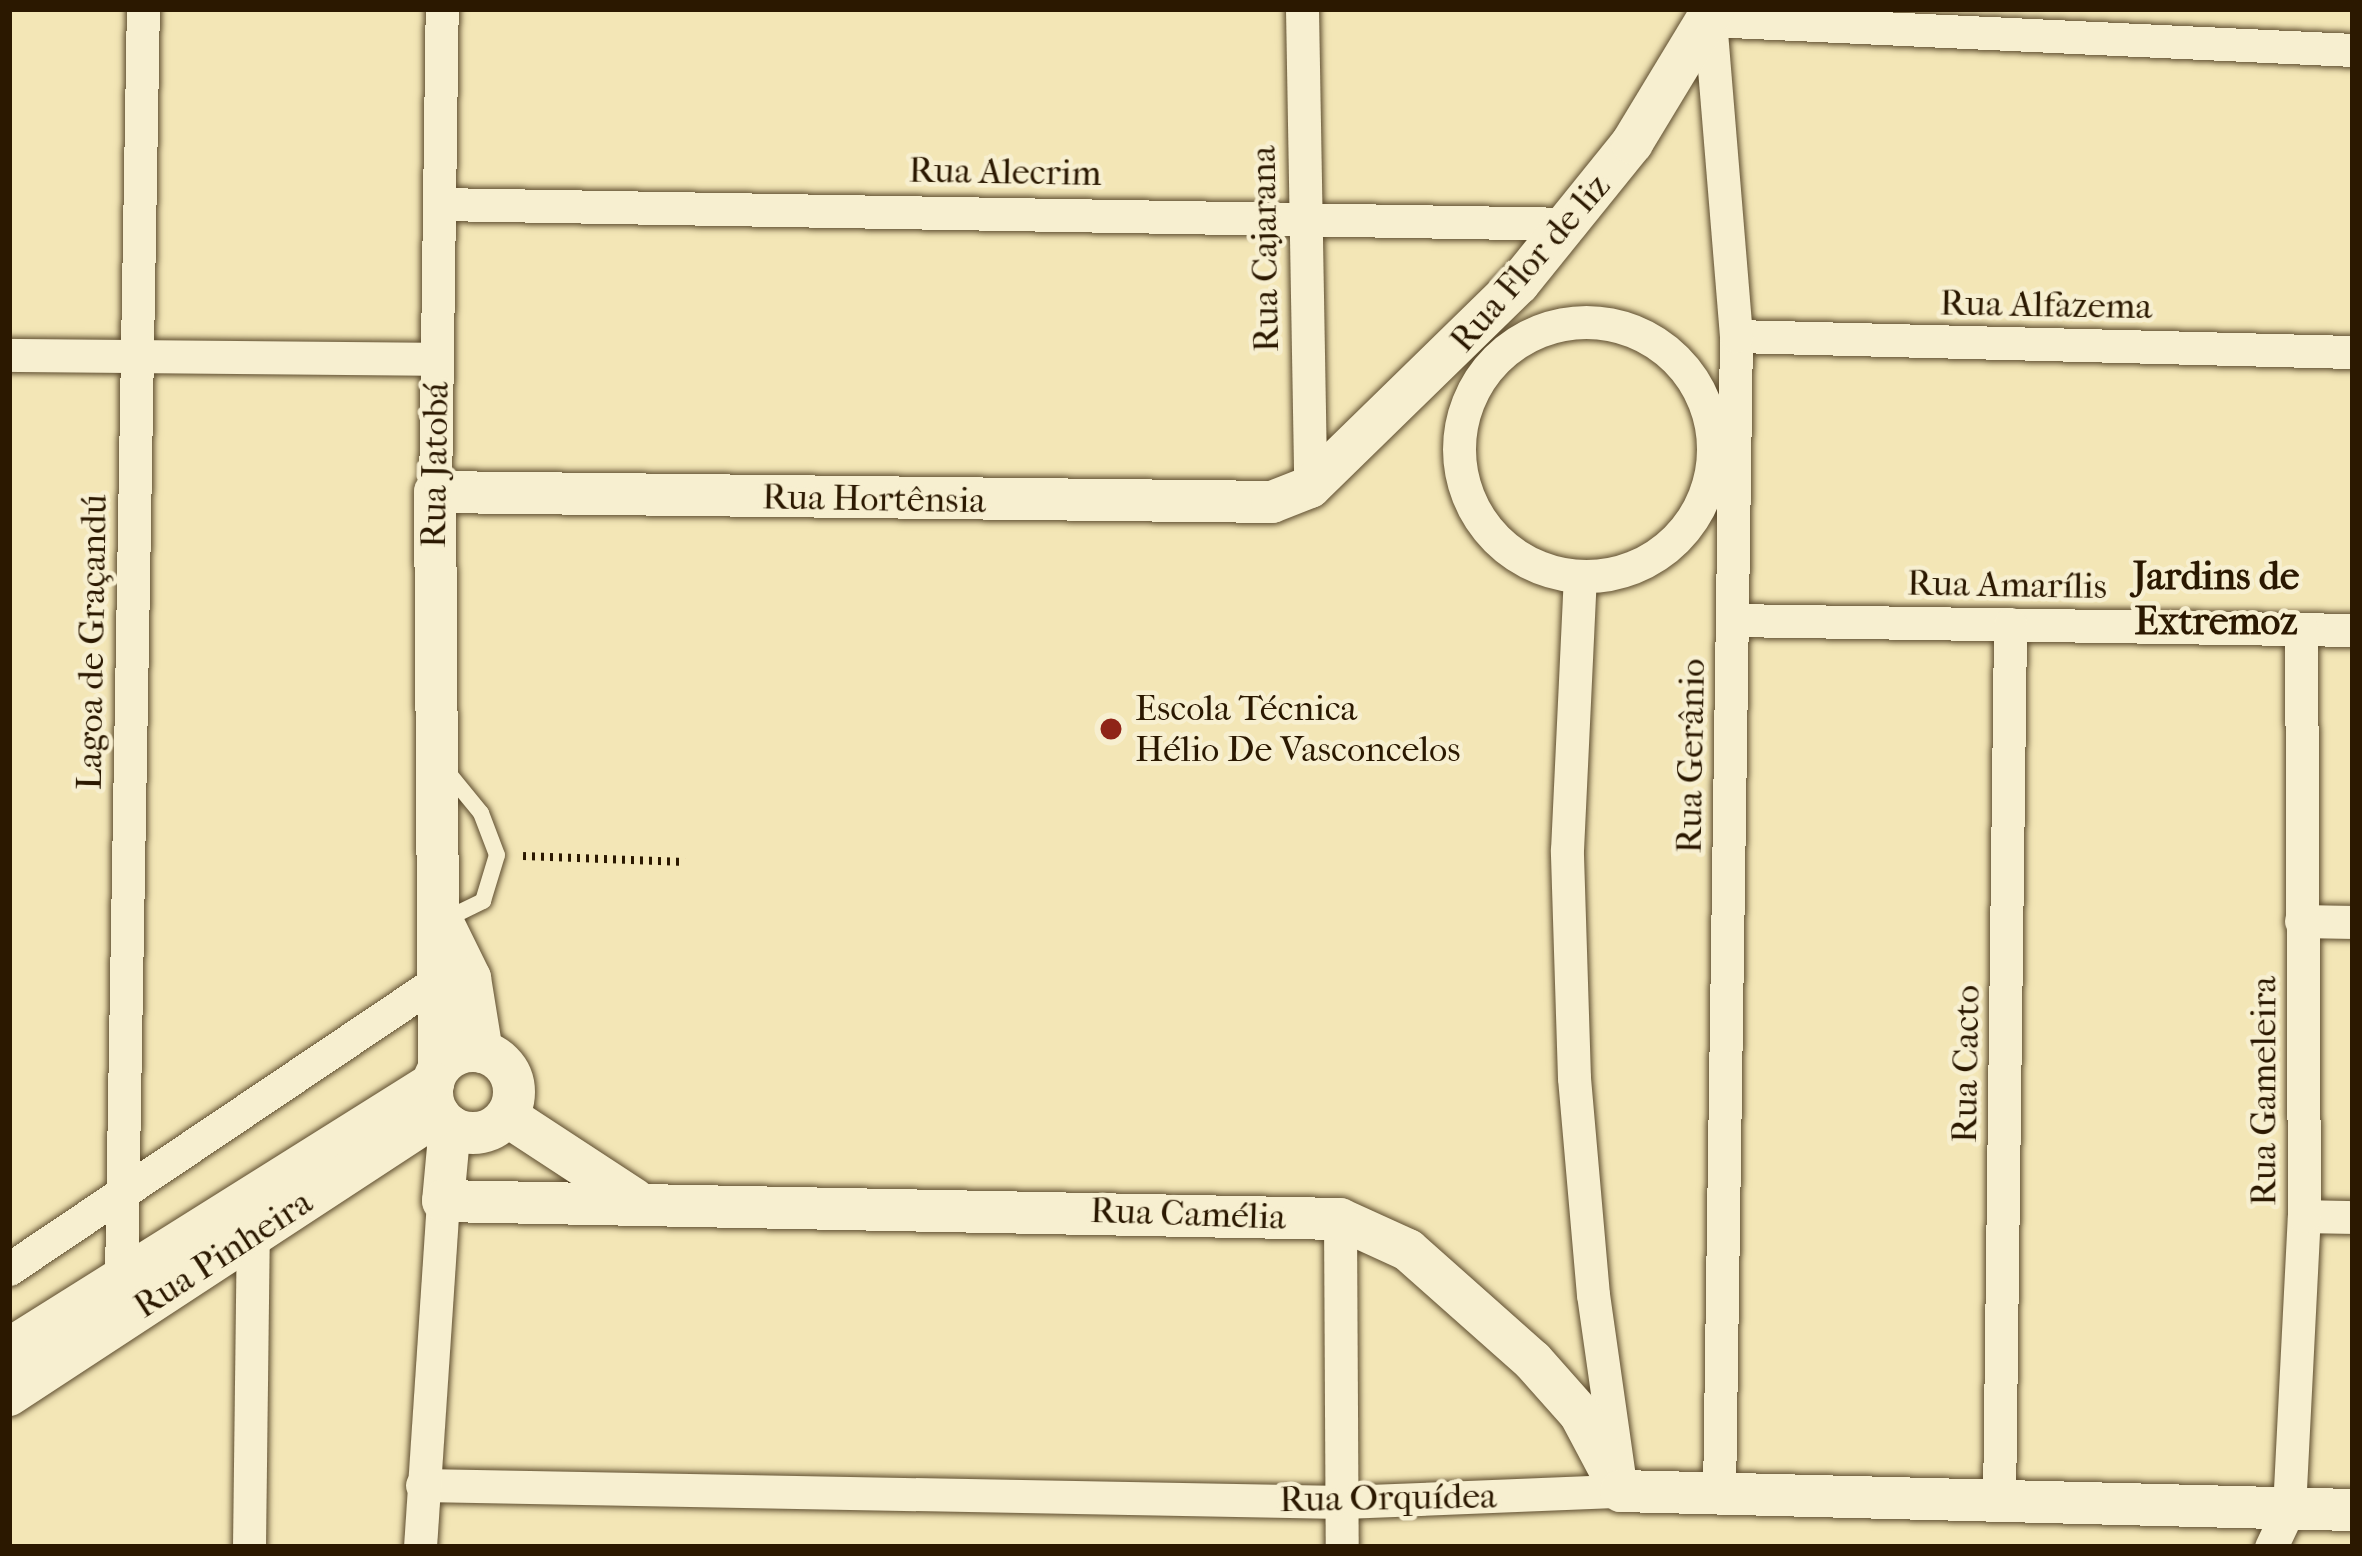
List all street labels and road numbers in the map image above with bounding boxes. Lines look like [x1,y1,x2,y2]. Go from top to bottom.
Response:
street label: Rua Cajarana [1242,145,1288,353]
street label: Rua Alecrim [908,149,1102,195]
street label: Rua Flor de liz [1441,165,1619,361]
street label: Rua Alfazema [1939,282,2153,328]
street label: Rua Jatobá [412,382,458,548]
street label: Rua Hortênsia [762,475,986,523]
street label: Lagoa de Graçandú [68,494,116,790]
street label: Rua Amarílis [1907,562,2107,608]
street label: Rua Gerânio [1668,658,1714,854]
street label: Rua Gameleira [2242,976,2286,1206]
street label: Rua Cacto [1943,985,1989,1143]
street label: Rua Pinheira [126,1180,320,1328]
street label: Rua Camélia [1089,1189,1287,1239]
street label: Rua Orquídea [1279,1475,1497,1521]

